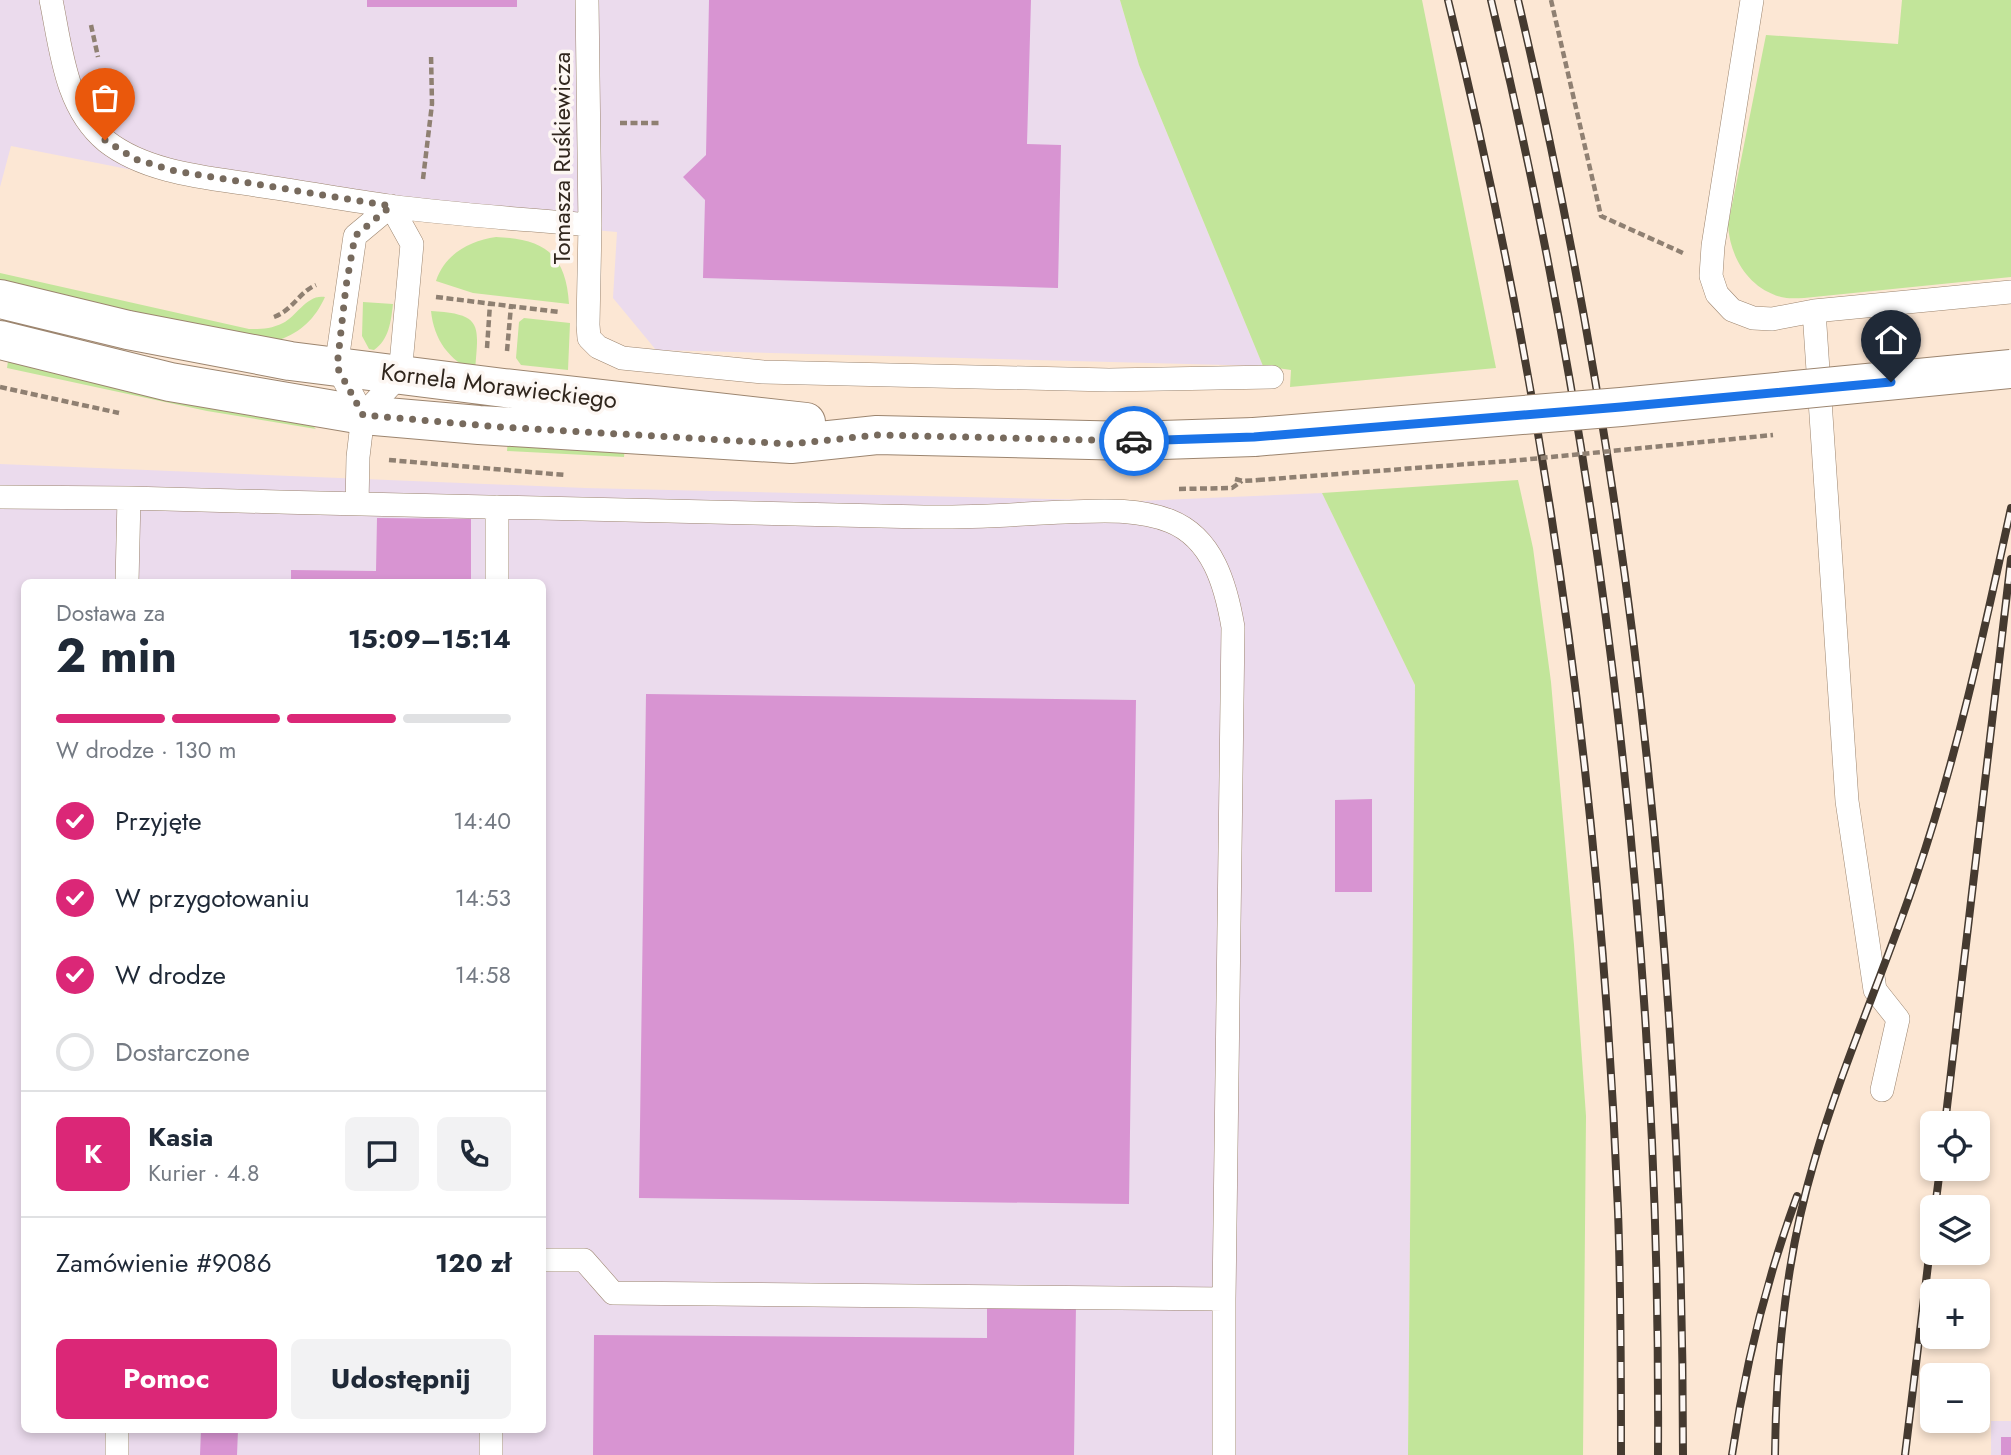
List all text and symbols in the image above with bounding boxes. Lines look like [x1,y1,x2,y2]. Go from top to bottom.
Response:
street label: Tomasza Ruśkiewicza [544,52,579,264]
pin [75,68,135,140]
icon: bag [86,79,124,117]
pin [1861,310,1921,382]
icon: home [1872,321,1910,359]
street label: Kornela Morawieckiego [379,354,619,417]
courier [1099,406,1169,476]
icon: car [1115,422,1153,460]
text: Dostawa za [56,596,165,630]
text: 15:09–15:14 [348,620,511,658]
text: 2 min [56,623,177,689]
text: W drodze · 130 m [56,733,236,767]
icon: check [56,802,94,840]
text: Przyjęte [115,802,202,840]
text: 14:40 [453,804,511,838]
icon: check [56,879,94,917]
text: W przygotowaniu [115,879,310,917]
text: 14:53 [455,881,511,915]
icon: check [56,956,94,994]
text: W drodze [115,956,226,994]
text: 14:58 [455,958,511,992]
text: Dostarczone [115,1033,250,1071]
map controls [1920,1111,1990,1433]
button: locate [1920,1111,1990,1181]
button: chat [345,1117,419,1191]
button: phone [437,1117,511,1191]
text: Kasia [148,1118,213,1156]
text: K [84,1135,102,1173]
text: Kurier · 4.8 [148,1156,260,1190]
button: layers [1920,1195,1990,1265]
text: Zamówienie #9086 [56,1244,272,1282]
text: 120 zł [435,1244,511,1282]
button: + [1920,1279,1990,1349]
button: Pomoc [56,1339,277,1419]
button: Udostępnij [291,1339,511,1419]
button: − [1920,1363,1990,1433]

